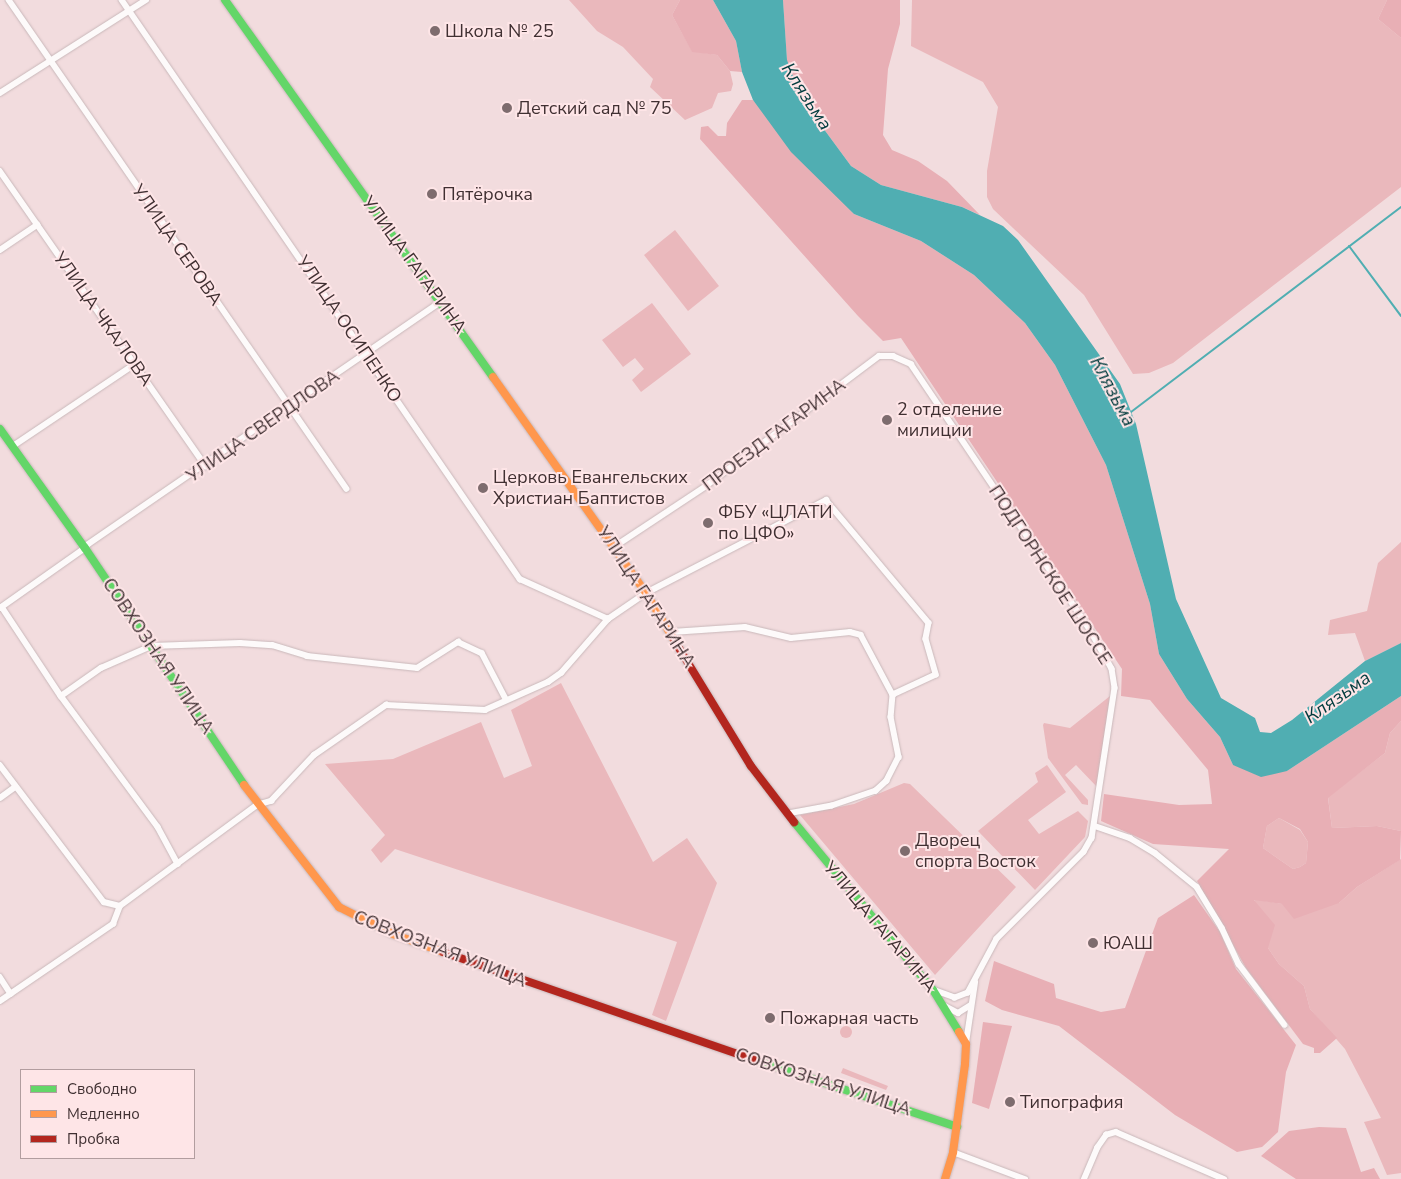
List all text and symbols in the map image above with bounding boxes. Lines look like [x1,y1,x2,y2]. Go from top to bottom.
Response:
place label: Школа № 25 [445,20,554,42]
marker: Школа № 25 [429,25,441,37]
water label: Клязьма [776,59,836,135]
place label: Детский сад № 75 [517,97,671,119]
marker: Детский сад № 75 [501,102,513,114]
street label: УЛИЦА СЕРОВА [127,180,227,310]
place label: Пятёрочка [442,183,533,205]
marker: Пятёрочка [426,188,438,200]
street label: УЛИЦА ГАГАРИНА [357,192,471,338]
street label: УЛИЦА ЧКАЛОВА [49,248,157,390]
street label: УЛИЦА ОСИПЕНКО [292,251,406,407]
water label: Клязьма [1084,353,1140,431]
street label: УЛИЦА СВЕРДЛОВА [182,365,344,487]
street label: ПРОЕЗД ГАГАРИНА [698,374,850,496]
place label: 2 отделение милиции [897,399,1002,442]
marker: 2 отделение милиции [881,414,893,426]
place label: Церковь Евангельских Христиан Баптистов [493,467,688,509]
street label: ПОДГОРНСКОЕ ШОССЕ [984,481,1116,669]
marker: Церковь Евангельских Христиан Баптистов [477,482,489,494]
place label: ФБУ «ЦЛАТИ по ЦФО» [718,502,833,544]
marker: ФБУ «ЦЛАТИ по ЦФО» [702,517,714,529]
street label: УЛИЦА ГАГАРИНА [592,522,700,672]
street label: СОВХОЗНАЯ УЛИЦА [98,574,218,738]
water label: Клязьма [1300,667,1376,729]
place label: Дворец спорта Восток [915,830,1036,872]
marker: Дворец спорта Восток [899,845,911,857]
street label: УЛИЦА ГАГАРИНА [819,857,941,997]
street label: СОВХОЗНАЯ УЛИЦА [351,906,529,992]
place label: ЮАШ [1103,932,1153,954]
marker: ЮАШ [1087,937,1099,949]
place label: Пожарная часть [780,1007,919,1029]
marker: Пожарная часть [764,1012,776,1024]
street label: СОВХОЗНАЯ УЛИЦА [732,1043,914,1121]
legend [20,1069,195,1159]
text: Свободно [67,1079,137,1099]
place label: Типография [1020,1091,1123,1113]
marker: Типография [1004,1096,1016,1108]
text: Медленно [67,1104,140,1124]
text: Пробка [67,1129,120,1149]

